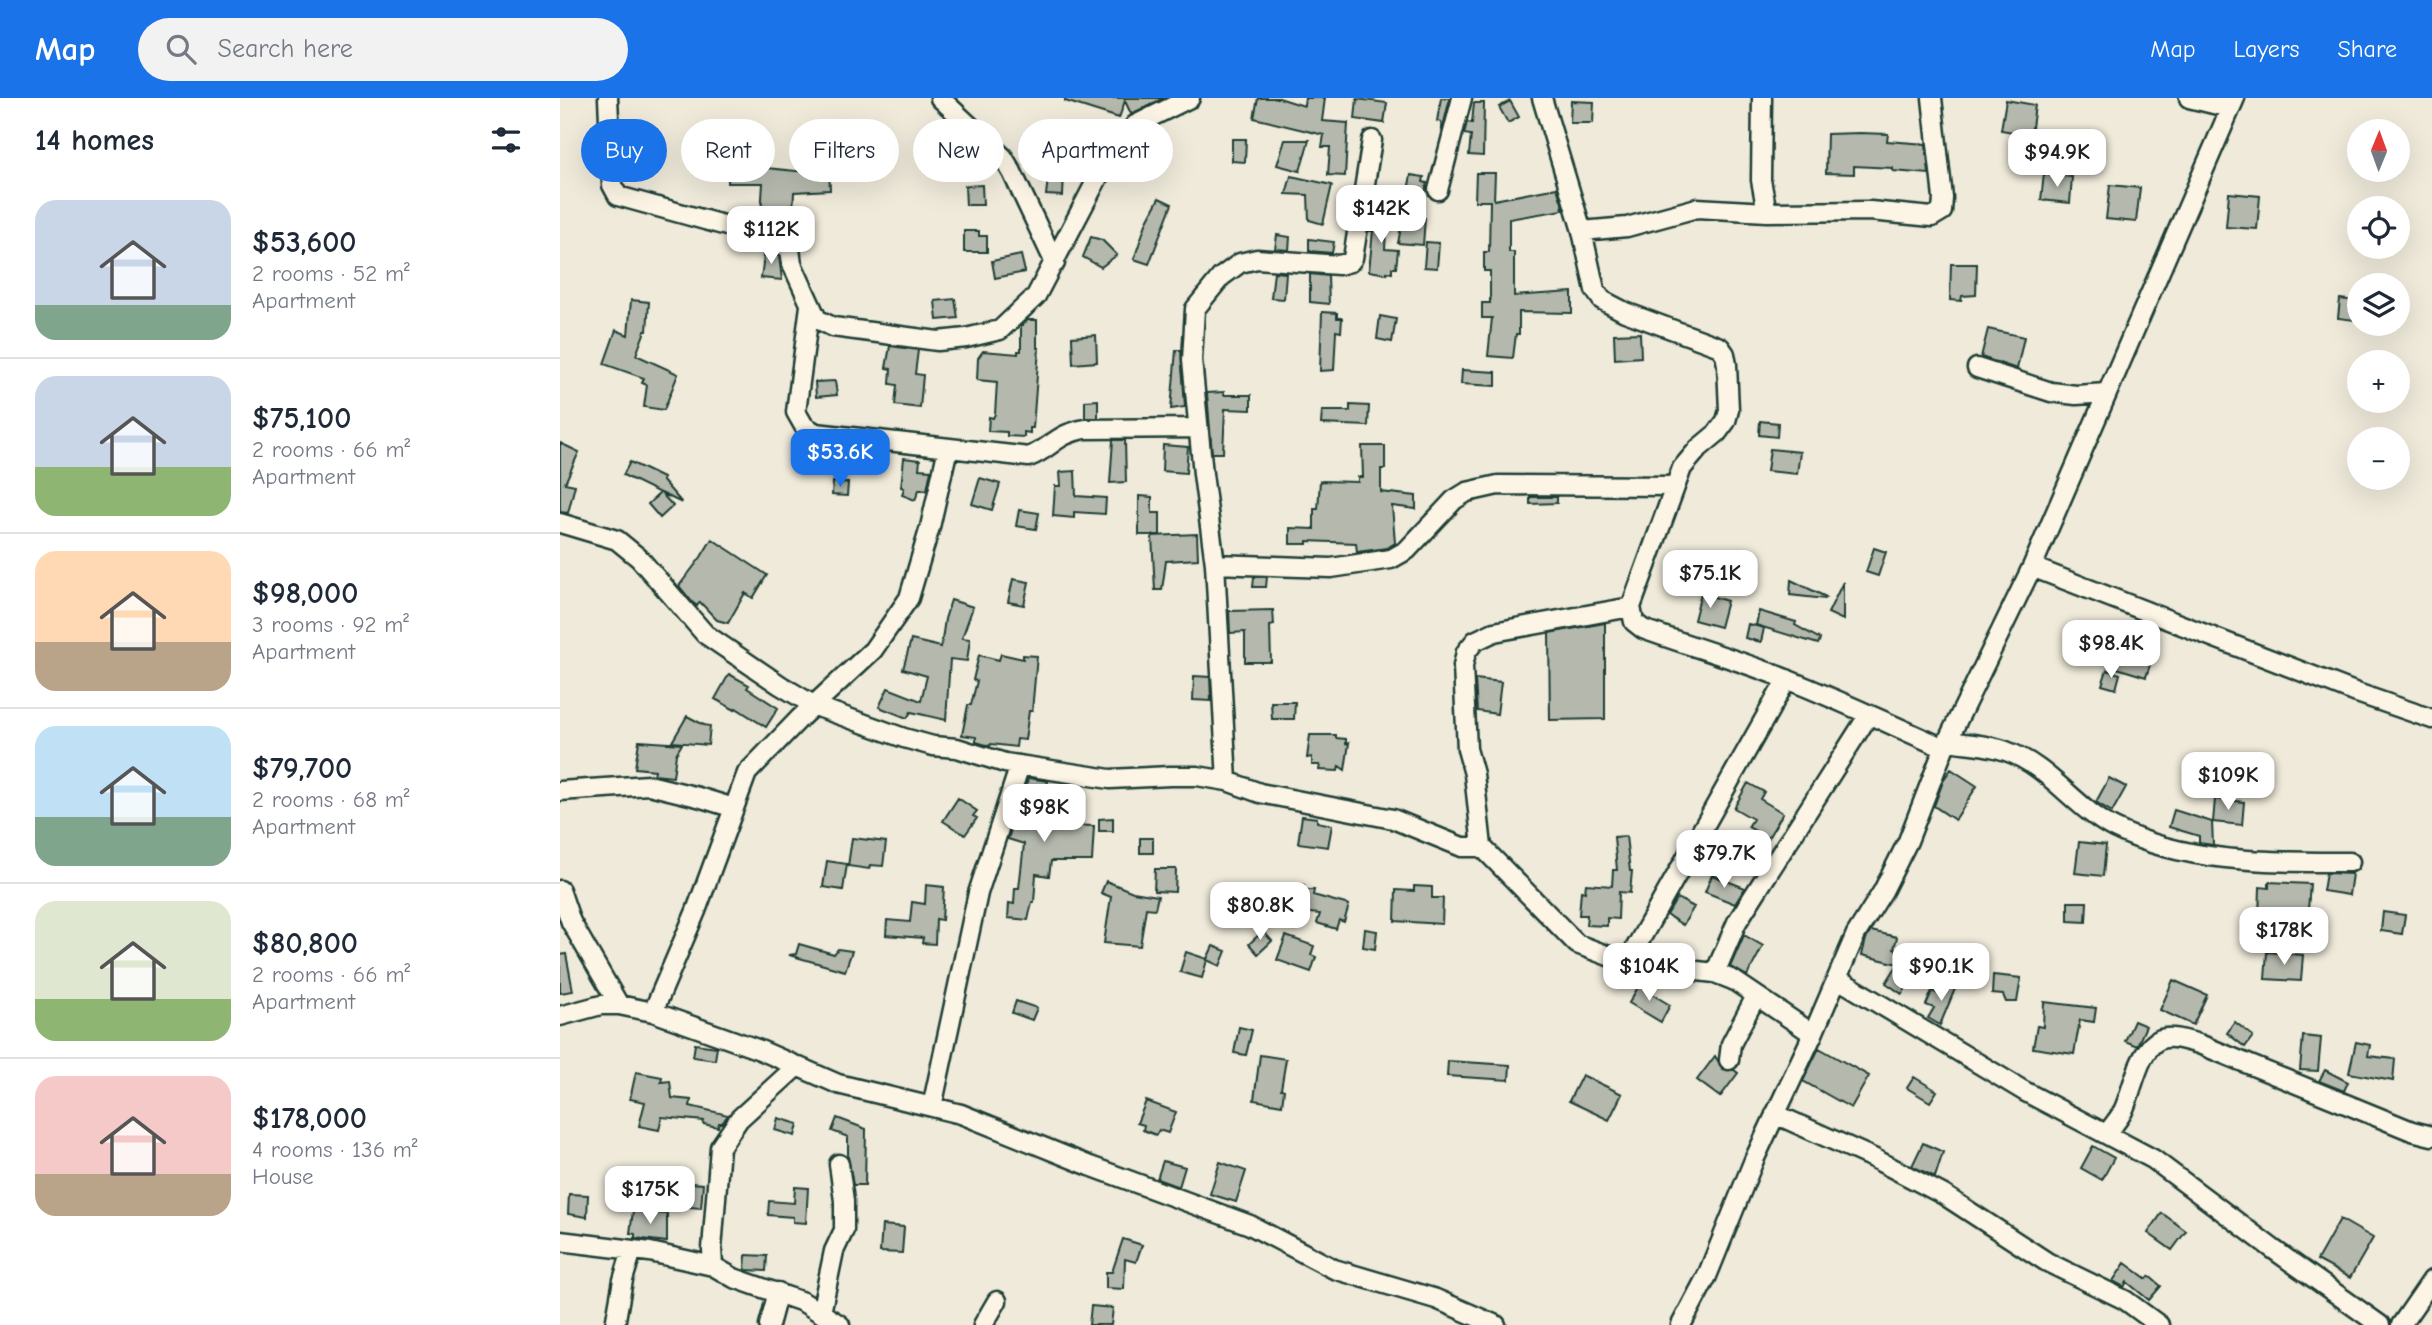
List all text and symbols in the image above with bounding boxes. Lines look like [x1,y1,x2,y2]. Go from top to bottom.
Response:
search box [138,18,628,81]
text: Map [35,30,96,68]
icon: search [162,30,200,68]
text: Search here [218,34,353,64]
text: Map [2150,35,2196,63]
text: Layers [2234,35,2299,63]
text: Share [2337,35,2397,63]
chip: Buy [581,119,667,182]
chip: Rent [681,119,775,182]
chip: Filters [789,119,899,182]
chip: New [913,119,1004,182]
chip: Apartment [1018,119,1173,182]
north arrow [2347,119,2410,182]
map controls [2347,119,2410,490]
icon: filters [487,121,525,159]
text: 14 homes [35,123,154,158]
pin: $94.9K [2000,130,2114,189]
text: $94.9K [2024,138,2090,165]
pin: $142K [1332,186,1430,245]
text: $142K [1352,194,1410,221]
button: locate [2347,196,2410,259]
pin: $112K [722,206,820,266]
text: $112K [743,215,799,242]
text: $53,600 [252,225,357,260]
icon: home [91,228,175,312]
text: 2 rooms · 52 m² [252,260,410,287]
button: layers [2347,273,2410,336]
text: Apartment [252,287,355,314]
button: + [2347,350,2410,413]
text: $75,100 [252,401,351,436]
icon: home [91,404,175,488]
button: − [2347,427,2410,490]
pin: $53.6K [783,430,897,489]
text: 2 rooms · 66 m² [252,436,410,463]
text: $53.6K [807,438,873,465]
text: Apartment [252,463,355,490]
pin: $75.1K [1653,550,1767,610]
text: $75.1K [1679,559,1741,586]
text: $98,000 [252,576,358,611]
icon: home [91,579,175,663]
text: 3 rooms · 92 m² [252,611,409,638]
pin: $98.4K [2054,620,2168,680]
text: $98.4K [2078,629,2144,656]
text: Apartment [252,638,355,665]
text: $79,700 [252,751,352,786]
pin: $109K [2179,752,2277,812]
icon: home [91,754,175,838]
text: $109K [2197,761,2259,788]
pin: $98K [1003,784,1085,844]
text: 2 rooms · 68 m² [252,786,410,813]
text: $98K [1019,793,1069,820]
text: Apartment [252,813,355,840]
pin: $79.7K [1667,830,1781,890]
text: $79.7K [1692,839,1756,866]
pin: $80.8K [1203,882,1317,942]
text: $80.8K [1226,891,1294,918]
pin: $178K [2235,908,2333,967]
text: $178K [2255,916,2313,943]
text: $80,800 [252,926,358,961]
icon: home [91,929,175,1013]
pin: $104K [1600,944,1698,1003]
pin: $90.1K [1884,944,1998,1003]
text: $104K [1619,952,1679,979]
text: $90.1K [1908,952,1974,979]
text: 2 rooms · 66 m² [252,961,410,988]
text: Apartment [252,988,355,1015]
text: $178,000 [252,1101,367,1136]
icon: home [91,1104,175,1188]
text: 4 rooms · 136 m² [252,1136,418,1163]
text: House [252,1163,314,1190]
pin: $175K [601,1166,699,1226]
text: $175K [621,1175,679,1202]

